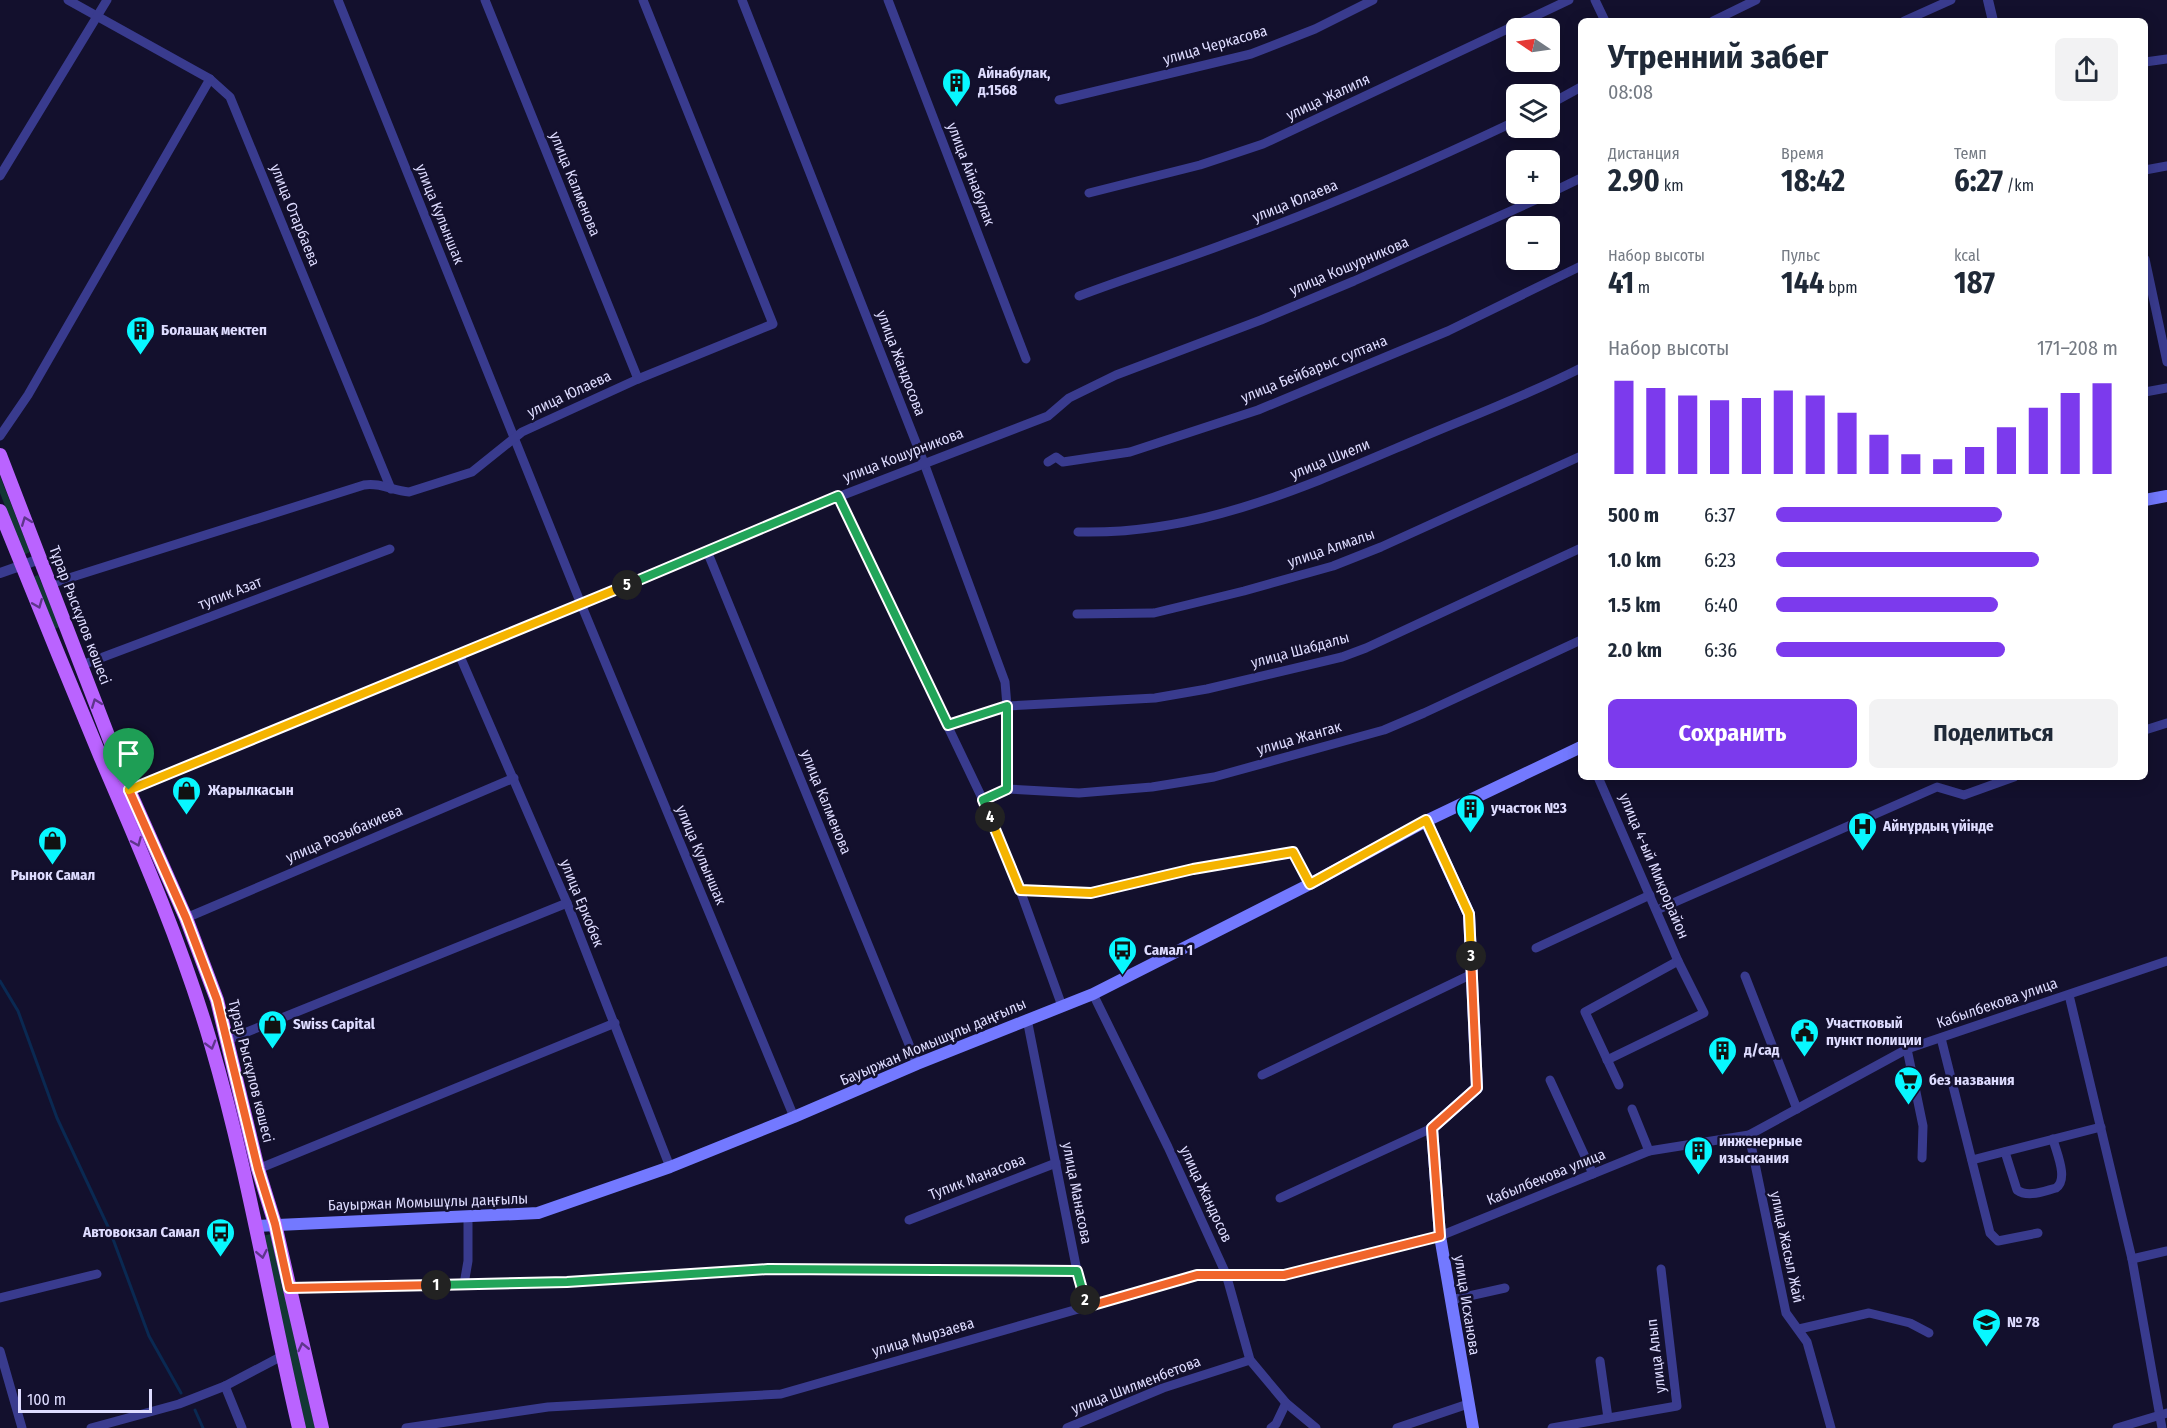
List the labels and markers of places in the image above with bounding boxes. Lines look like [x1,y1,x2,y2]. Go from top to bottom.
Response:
place label: Айнабулак, д.1568 [977,64,1050,99]
building icon: Айнабулак, д.1568 [941,66,973,108]
building icon: Болашақ мектеп [124,314,156,356]
place label: Болашақ мектеп [161,321,267,339]
pin: 5 [612,570,642,600]
pin [103,728,154,790]
shop icon: Жарылкасын [171,774,203,816]
place label: Жарылкасын [207,781,294,799]
building icon: участок №3 [1454,792,1486,834]
place label: участок №3 [1490,799,1567,817]
pin: 4 [975,802,1005,832]
hospital icon: Айнұрдың үйінде [1846,810,1878,852]
place label: Айнұрдың үйінде [1882,817,1994,835]
shop icon: Рынок Самал [37,824,69,866]
place label: Рынок Самал [11,866,95,884]
bus stop icon: Самал 1 [1107,934,1139,976]
place label: Самал 1 [1144,941,1193,959]
pin: 3 [1456,941,1486,971]
shop icon: Swiss Capital [256,1008,288,1050]
place label: Участковый пункт полиции [1825,1014,1922,1049]
place label: Swiss Capital [293,1015,376,1033]
public building icon: Участковый пункт полиции [1789,1016,1821,1058]
building icon: д/сад [1707,1034,1739,1076]
place label: д/сад [1743,1041,1780,1059]
supermarket icon: без названия [1892,1064,1924,1106]
place label: без названия [1929,1071,2015,1089]
place label: инженерные изыскания [1719,1132,1803,1167]
building icon: инженерные изыскания [1682,1134,1714,1176]
bus stop icon: Автовокзал Самал [205,1216,237,1258]
place label: Автовокзал Самал [82,1223,200,1241]
pin: 1 [421,1270,451,1300]
pin: 2 [1070,1285,1100,1315]
school or university icon: № 78 [1970,1306,2002,1348]
place label: № 78 [2007,1313,2040,1331]

